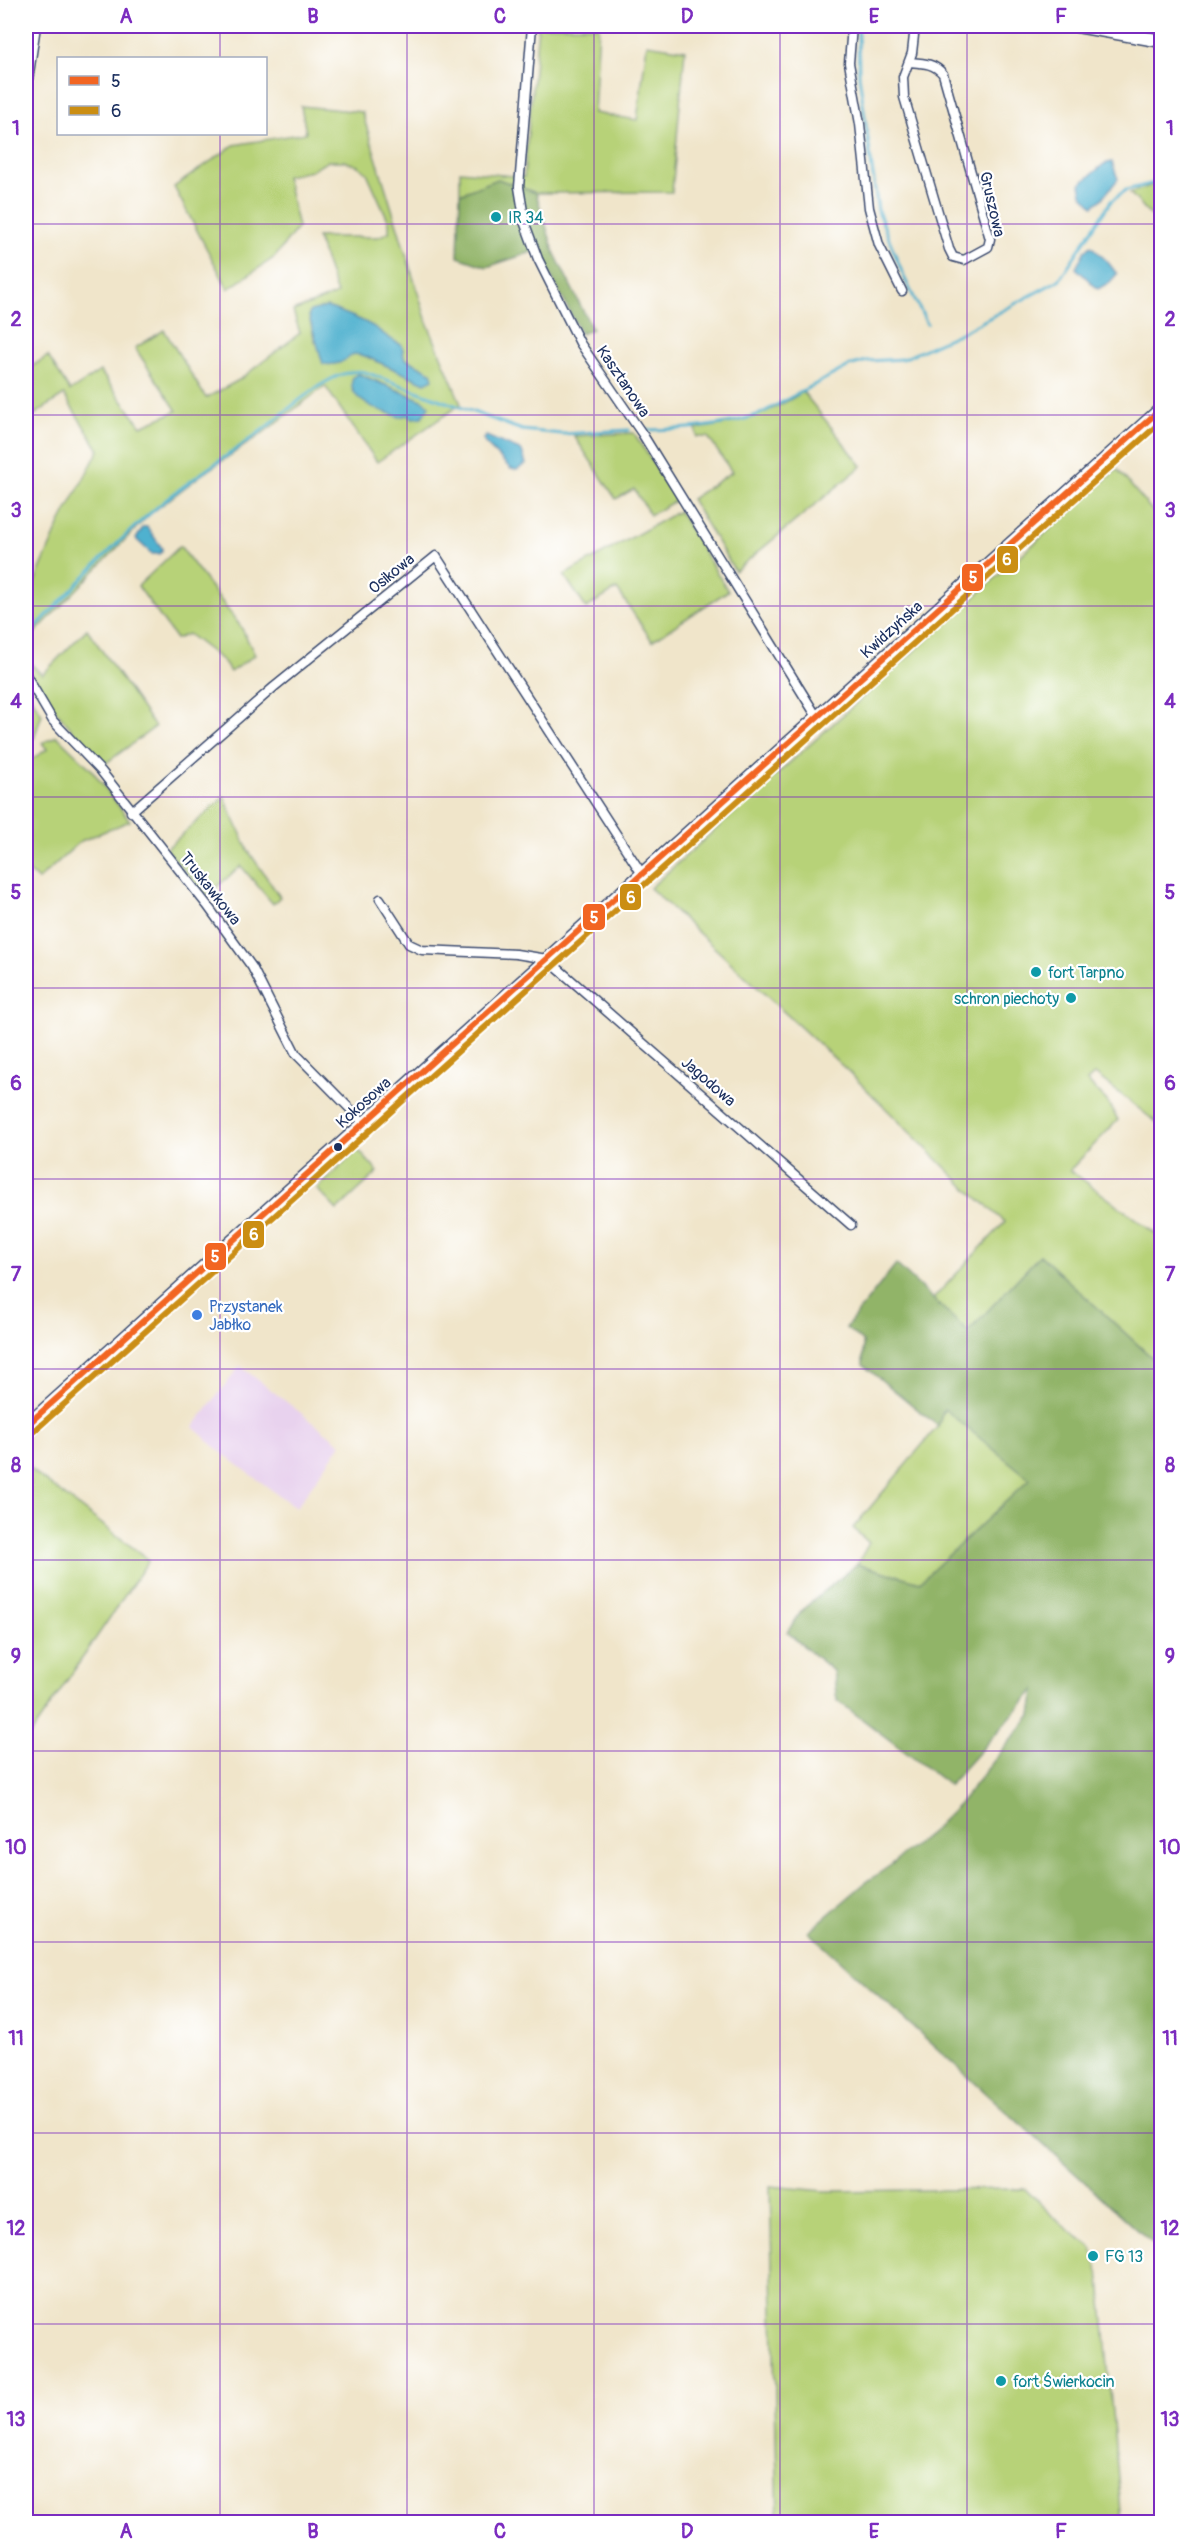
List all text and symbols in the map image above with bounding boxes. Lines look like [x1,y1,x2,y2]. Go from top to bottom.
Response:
text: A [120,4,133,29]
text: B [307,4,319,29]
text: C [494,4,506,29]
text: D [681,4,694,29]
text: E [869,4,880,29]
text: F [1055,4,1067,29]
legend [57,57,267,135]
text: 5 [111,70,121,93]
text: 6 [111,100,121,123]
text: 1 [12,116,20,141]
text: 1 [1166,116,1174,141]
street label: Gruszowa [975,170,1009,239]
place label: IR 34 [508,208,543,228]
marker: IR 34 [489,210,503,224]
text: 2 [10,307,22,332]
text: 2 [1164,307,1176,332]
street label: Kasztanowa [592,342,654,421]
text: 3 [10,498,22,523]
text: 3 [1164,498,1176,523]
line badge: 6 [996,545,1019,574]
street label: Osikowa [365,549,419,598]
text: 6 [1002,550,1012,570]
line badge: 5 [961,563,984,592]
text: 5 [969,568,978,588]
street label: Kwidzyńska [856,597,927,663]
text: 4 [10,689,22,714]
text: 4 [1164,689,1176,714]
street label: Truskawkowa [175,848,245,929]
text: 5 [11,880,22,905]
text: 5 [1165,880,1176,905]
line badge: 6 [619,883,642,911]
text: 6 [626,888,636,908]
line badge: 5 [582,903,606,931]
text: 5 [590,908,599,928]
place label: fort Tarpno [1048,963,1125,983]
marker: fort Tarpno [1029,965,1043,979]
place label: schron piechoty [954,989,1059,1009]
marker: schron piechoty [1064,991,1078,1005]
street label: Jagodowa [677,1053,740,1111]
text: 6 [10,1071,22,1096]
text: 6 [1164,1071,1176,1096]
street label: Kokosowa [332,1073,395,1133]
unlabelled marker [332,1141,344,1153]
line badge: 6 [242,1220,265,1249]
text: 6 [249,1225,259,1245]
line badge: 5 [204,1242,227,1271]
text: 5 [211,1247,220,1267]
text: 7 [11,1262,22,1287]
text: 7 [1165,1262,1176,1287]
place label: Przystanek Jabłko [209,1297,283,1335]
marker: Przystanek Jabłko [190,1308,204,1322]
text: 8 [11,1453,21,1478]
text: 8 [1165,1453,1175,1478]
text: 9 [11,1644,21,1669]
text: 9 [1165,1644,1175,1669]
text: 10 [5,1835,27,1860]
text: 10 [1159,1835,1181,1860]
text: 11 [8,2026,24,2051]
text: 11 [1162,2026,1178,2051]
text: 12 [7,2216,26,2241]
text: 12 [1161,2216,1180,2241]
place label: FG 13 [1105,2247,1143,2267]
marker: FG 13 [1086,2249,1100,2263]
place label: fort Świerkocin [1013,2372,1115,2392]
marker: fort Świerkocin [994,2374,1008,2388]
text: 13 [7,2407,25,2432]
text: 13 [1161,2407,1179,2432]
text: A [120,2519,133,2544]
text: B [307,2519,319,2544]
text: C [494,2519,506,2544]
text: D [681,2519,694,2544]
text: E [869,2519,880,2544]
text: F [1055,2519,1067,2544]

